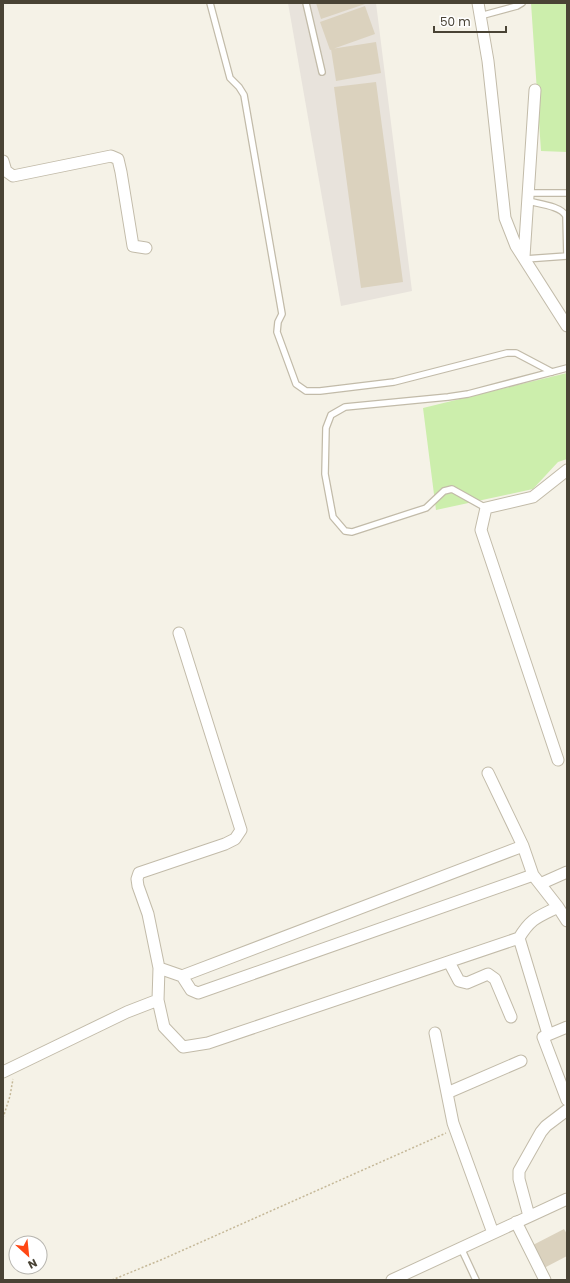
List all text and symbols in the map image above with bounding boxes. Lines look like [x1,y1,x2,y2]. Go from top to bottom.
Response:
scale bar [434,8,506,34]
text: 50 m [440,13,471,30]
north arrow [8,1235,48,1275]
text: N [25,1255,40,1273]

